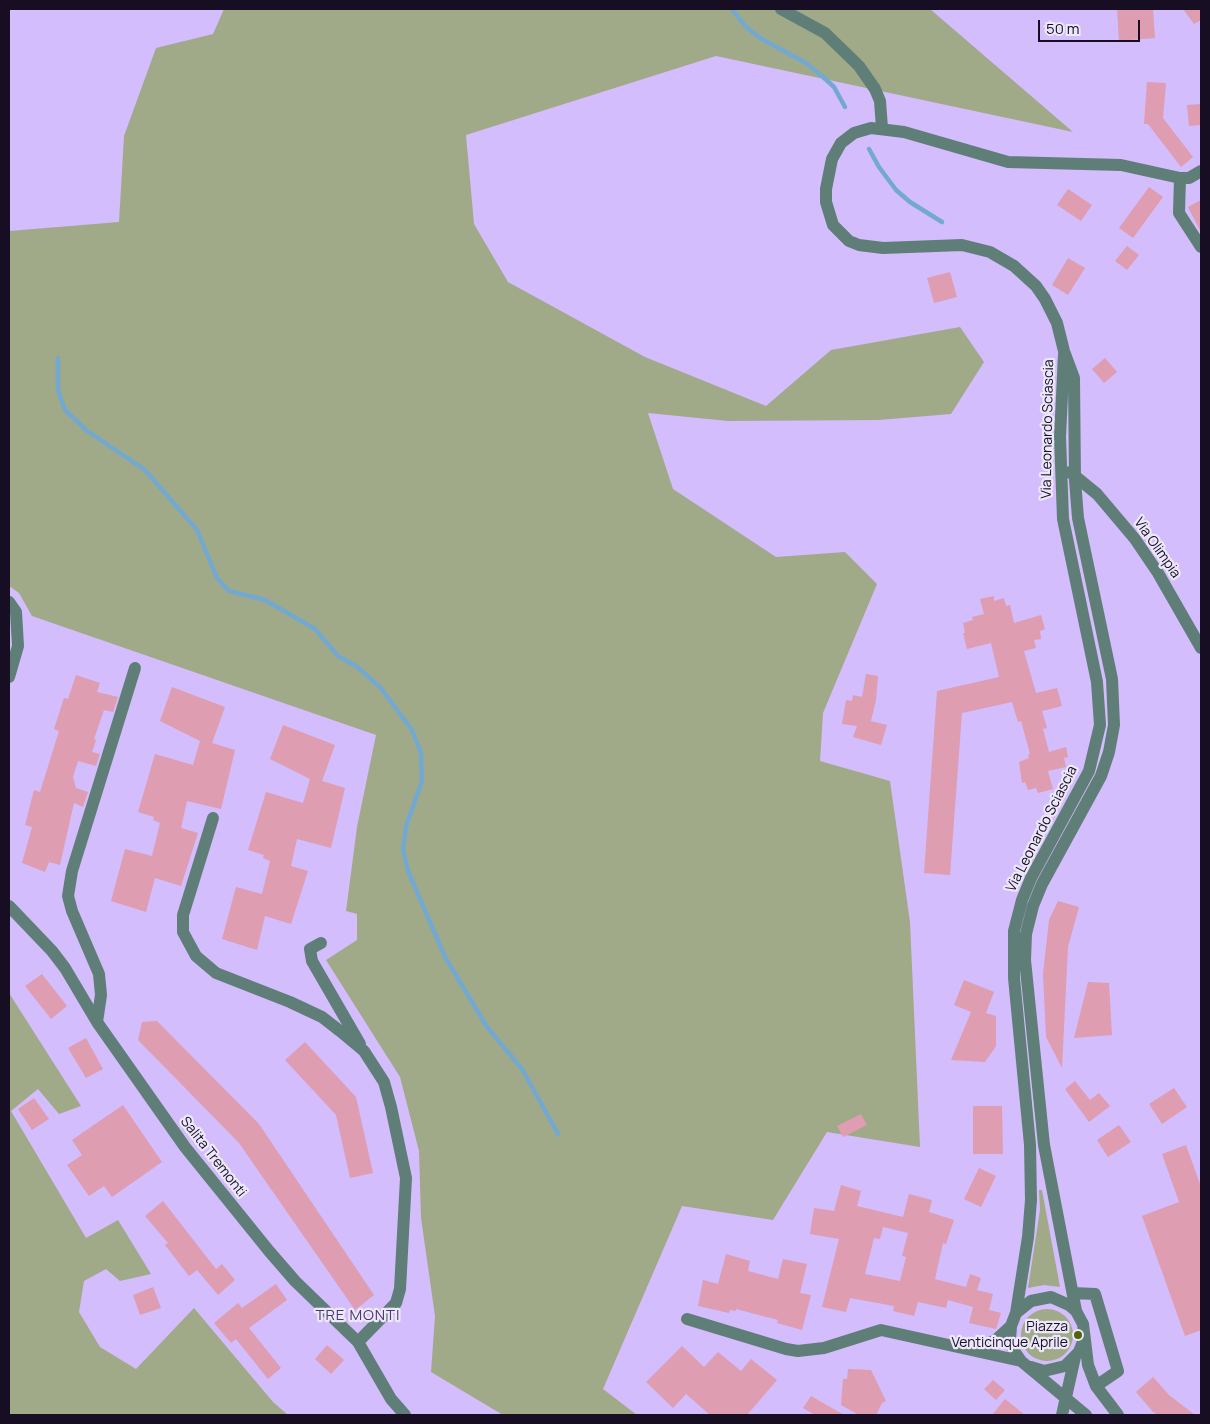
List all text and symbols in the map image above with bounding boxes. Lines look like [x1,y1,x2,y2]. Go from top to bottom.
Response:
scale bar [1040,10,1142,42]
text: 50 m [1046,18,1080,39]
street label: Via Leonardo Sciascia [1038,359,1058,499]
street label: Via Olimpia [1130,515,1184,581]
street label: Via Leonardo Sciascia [1003,763,1081,895]
street label: Salita Tremonti [177,1114,249,1200]
district label: TRE MONTI [314,1307,402,1325]
place label: Piazza Venticinque Aprile [952,1319,1068,1351]
marker: Piazza Venticinque Aprile [1072,1329,1084,1341]

